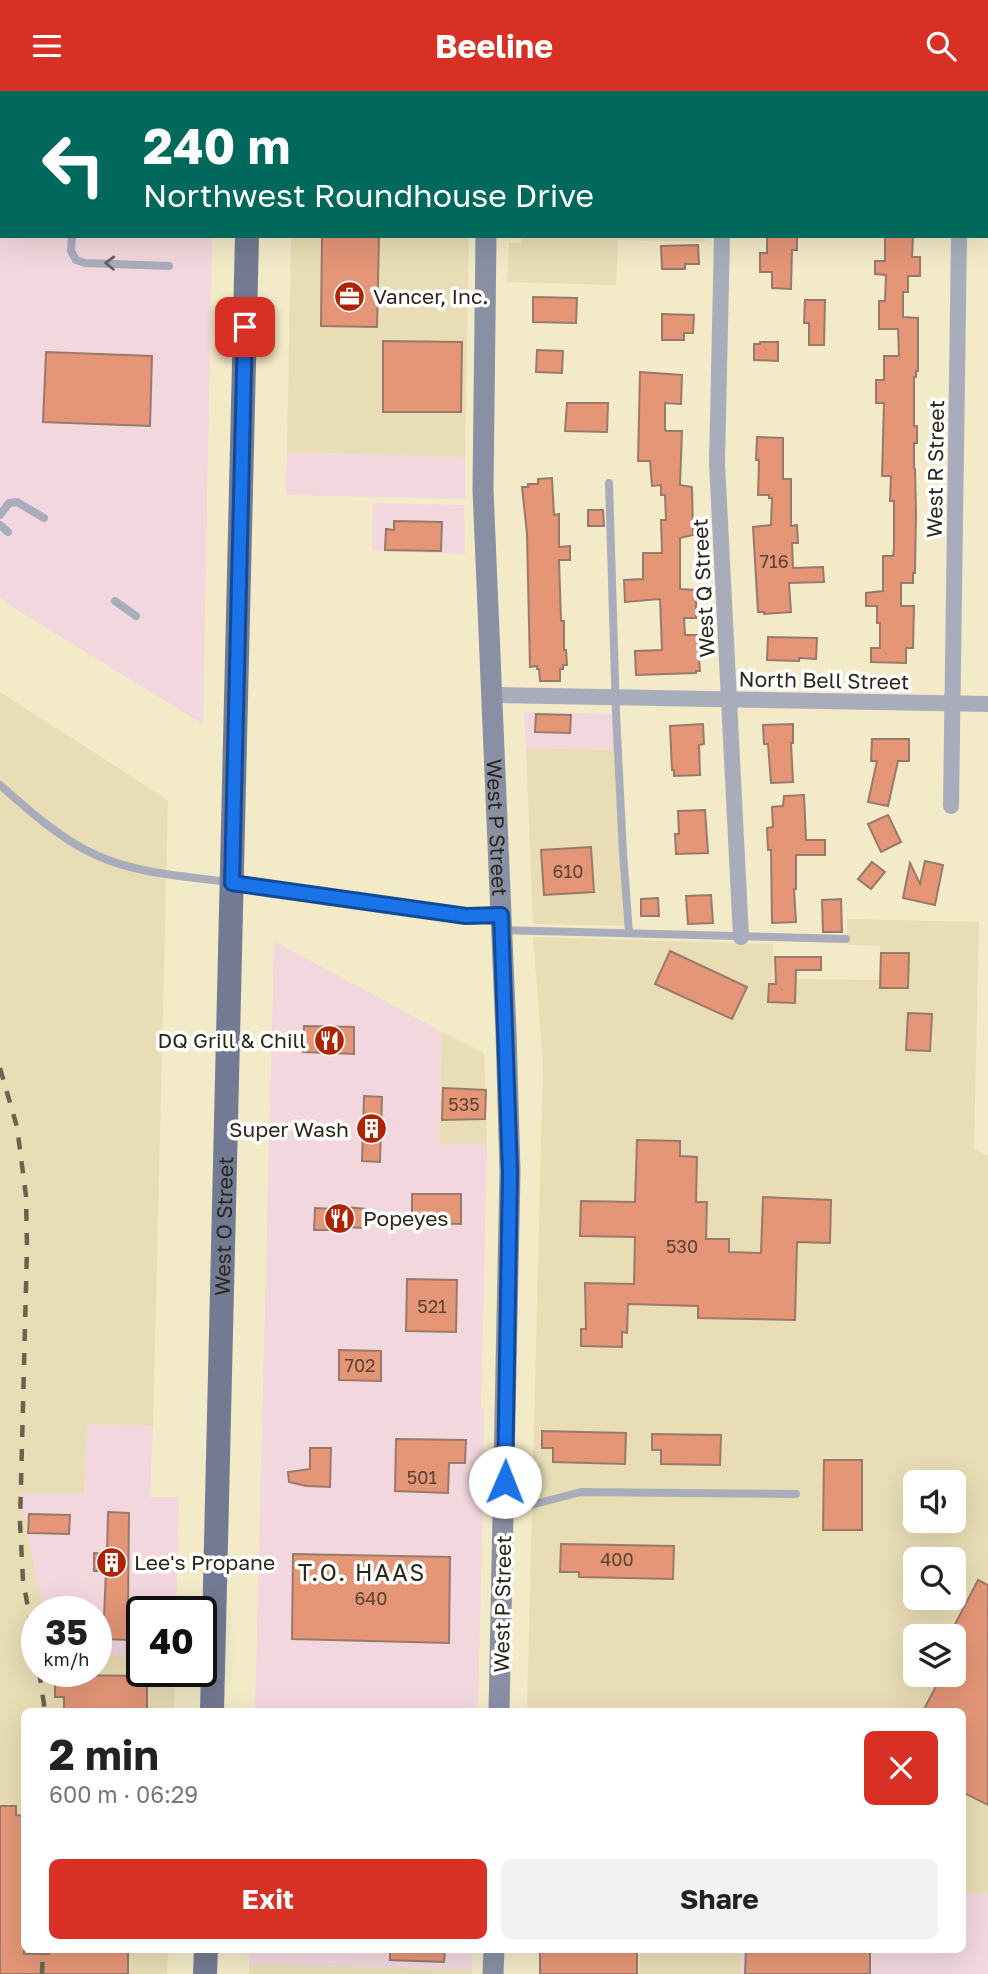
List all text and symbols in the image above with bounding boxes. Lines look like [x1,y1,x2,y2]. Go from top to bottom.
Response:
icon: menu [28,27,66,65]
text: Beeline [435,27,553,65]
icon: search [922,27,960,65]
text: 240 m [143,116,291,175]
icon: left [28,119,119,210]
text: Northwest Roundhouse Drive [143,176,594,214]
one-way arrow [104,256,115,271]
office icon: Vancer, Inc. [333,279,367,313]
place label: Vancer, Inc. [373,283,488,309]
pin [215,297,275,357]
icon: arrive [226,308,264,346]
street label: West R Street [921,400,949,538]
street label: West Q Street [686,518,720,658]
house number: 716 [759,550,789,572]
street label: North Bell Street [738,666,910,694]
street label: West P Street [481,758,513,897]
house number: 610 [553,860,583,882]
restaurant icon: DQ Grill & Chill [312,1023,346,1057]
place label: DQ Grill & Chill [158,1027,306,1053]
house number: 535 [448,1093,480,1115]
building icon: Super Wash [355,1112,389,1146]
place label: Super Wash [229,1116,349,1142]
street label: West O Street [209,1156,238,1296]
restaurant icon: Popeyes [323,1201,357,1235]
place label: Popeyes [363,1205,448,1231]
house number: 530 [666,1235,698,1257]
house number: 521 [417,1295,447,1317]
house number: 702 [344,1354,376,1376]
position arrow [468,1445,542,1519]
house number: 501 [407,1466,437,1488]
map controls [903,1470,966,1687]
button: sound [903,1470,966,1533]
street label: West P Street [488,1535,516,1673]
building icon: Lee's Propane [94,1545,128,1579]
button: search [903,1547,966,1610]
house number: 400 [600,1548,634,1570]
place label: Lee's Propane [134,1549,275,1575]
district label: T.O. HAAS [298,1558,426,1586]
house number: 640 [354,1587,388,1609]
speed limit sign: 40 [126,1596,217,1687]
text: 35 [45,1611,88,1653]
button: layers [903,1624,966,1687]
text: km/h [44,1648,89,1670]
text: 2 min [49,1729,159,1779]
button: close [864,1731,938,1805]
text: 600 m · 06:29 [49,1780,198,1808]
button: Exit [49,1859,487,1939]
button: Share [501,1859,938,1939]

